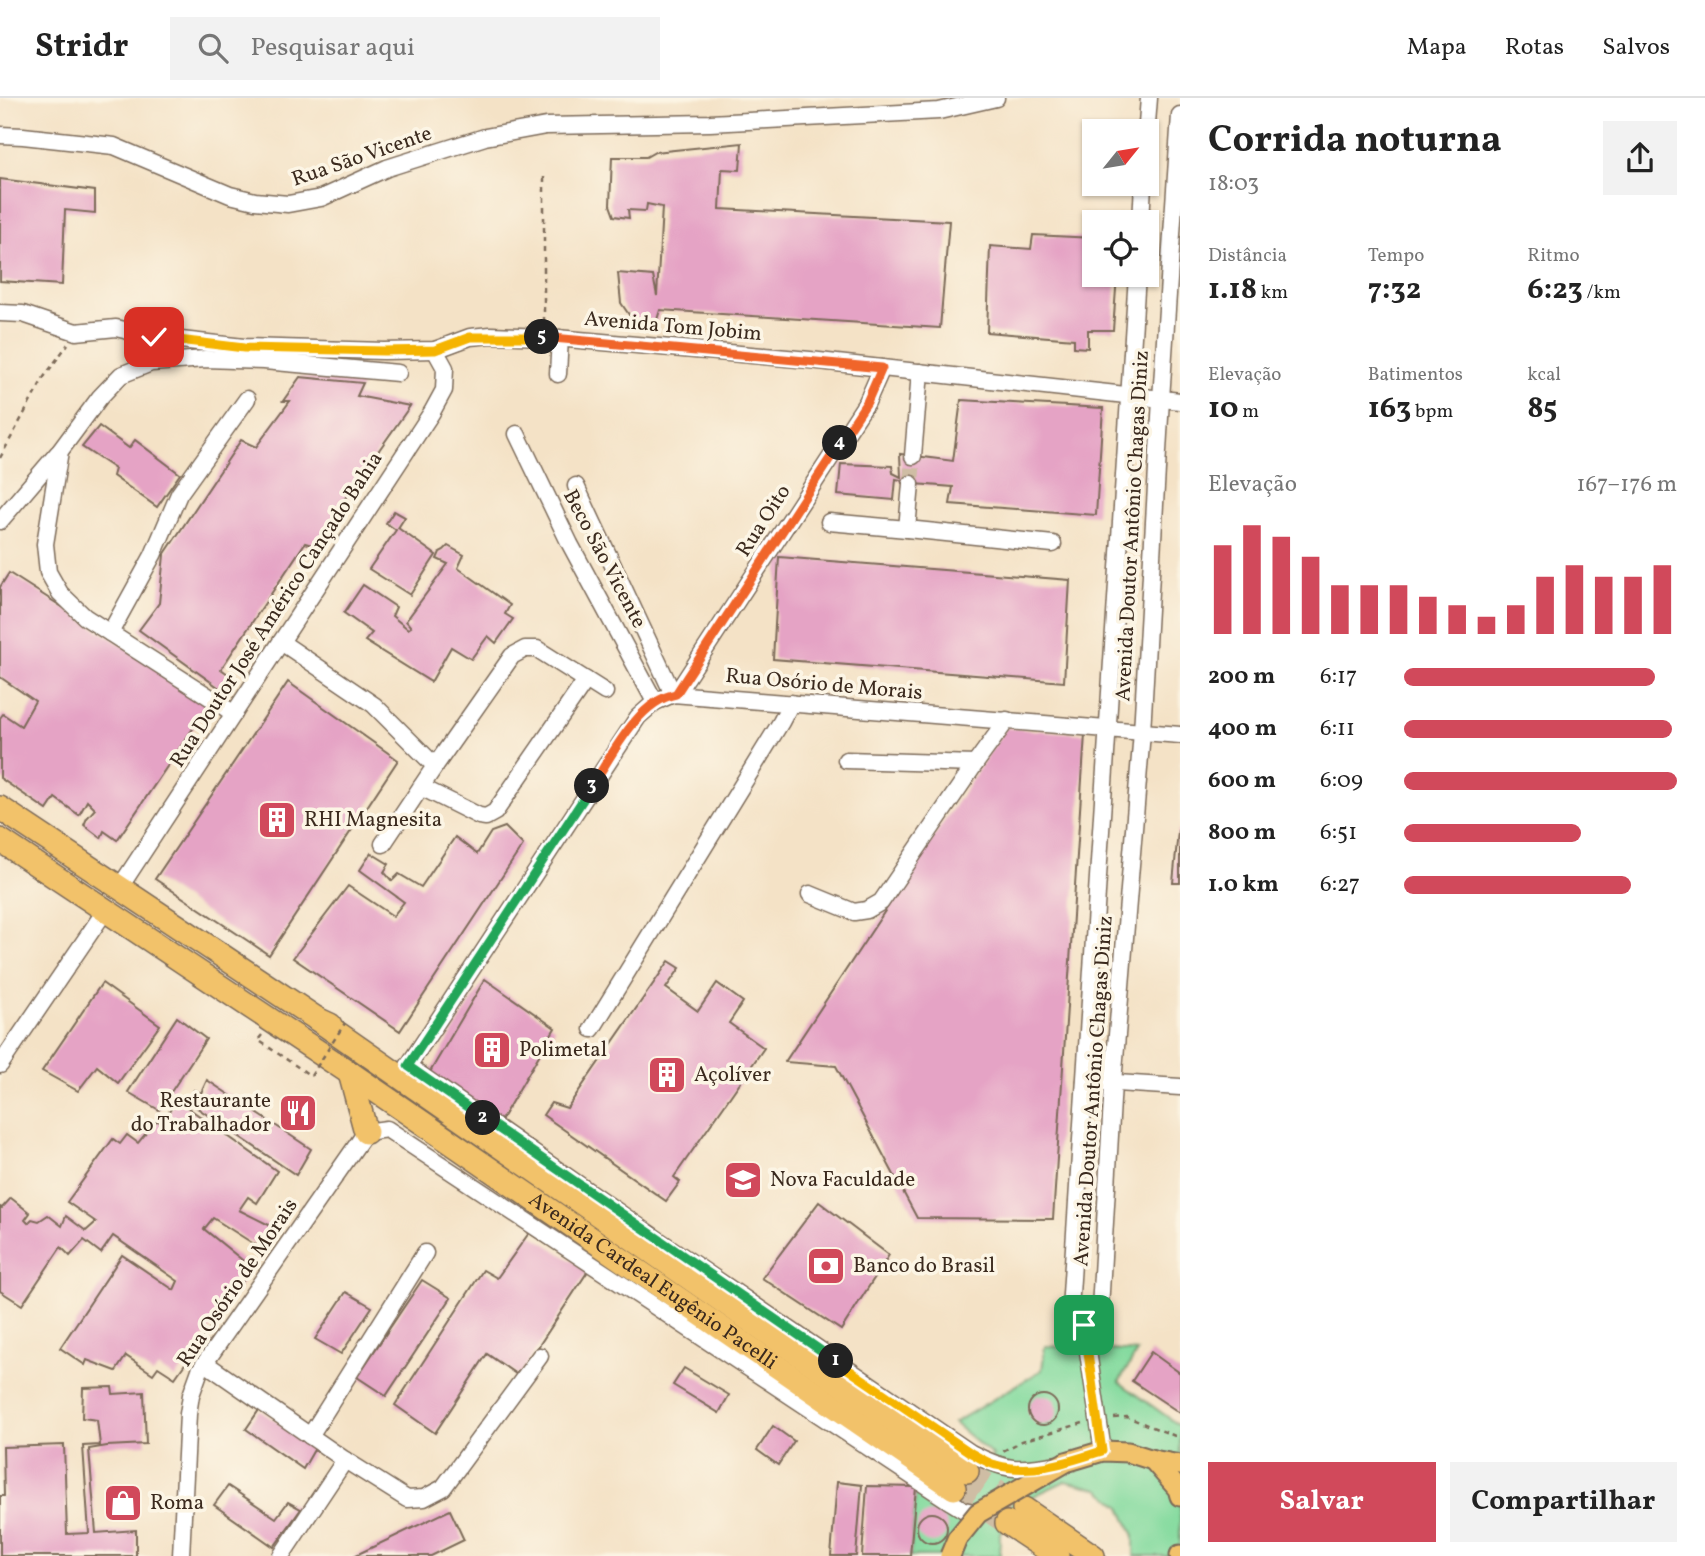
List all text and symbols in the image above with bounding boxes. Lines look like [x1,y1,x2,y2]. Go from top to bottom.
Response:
search box [170,17,660,80]
text: Stridr [35,25,128,71]
icon: search [194,29,232,67]
text: Pesquisar aqui [250,30,415,66]
text: Mapa [1407,31,1467,65]
text: Rotas [1505,31,1564,65]
text: Salvos [1602,31,1670,65]
text: Corrida noturna [1208,115,1502,168]
street label: Rua São Vicente [288,119,436,195]
north arrow [1082,119,1158,196]
map controls [1082,119,1159,287]
button: share [1603,121,1677,195]
text: 18:03 [1208,168,1259,200]
button: locate [1082,210,1159,287]
text: Distância [1208,243,1287,269]
text: Tempo [1368,243,1424,269]
text: Ritmo [1527,243,1580,269]
text: 1.18 [1208,269,1257,311]
text: 7:32 [1368,269,1421,311]
text: 6:23 [1527,269,1583,311]
text: km [1257,280,1288,306]
text: /km [1583,280,1621,306]
street label: Avenida Tom Jobim [583,305,763,349]
pin [124,307,184,367]
icon: check [135,318,173,356]
pin: 5 [524,320,560,354]
text: 5 [537,323,546,349]
street label: Avenida Doutor Antônio Chagas Diniz [1109,350,1157,702]
text: Elevação [1208,362,1281,388]
text: Batimentos [1368,362,1463,388]
text: kcal [1527,362,1561,388]
text: 10 [1208,388,1239,430]
text: 163 [1368,388,1411,430]
text: 85 [1527,388,1558,430]
text: m [1239,399,1259,425]
text: bpm [1411,399,1453,425]
pin: 4 [822,426,858,460]
text: 4 [834,429,845,455]
street label: Rua Doutor José Américo Cançado Bahia [164,446,390,774]
text: Elevação [1208,469,1297,501]
text: 167–176 m [1577,469,1677,501]
street label: Rua Oito [730,479,798,563]
street label: Beco São Vicente [555,485,653,634]
text: 200 m [1208,661,1275,693]
text: 6:17 [1320,661,1357,693]
street label: Rua Osório de Morais [724,662,924,708]
text: 400 m [1208,713,1277,745]
text: 6:11 [1320,713,1355,745]
text: 600 m [1208,765,1276,797]
text: 6:09 [1320,765,1363,797]
pin: 3 [574,768,610,804]
text: 3 [587,772,596,798]
building icon: RHI Magnesita [256,799,298,841]
place label: RHI Magnesita [304,806,442,835]
text: 800 m [1208,817,1276,849]
text: 6:51 [1320,817,1357,849]
text: 1.0 km [1208,869,1279,901]
text: 6:27 [1320,869,1360,901]
street label: Avenida Doutor Antônio Chagas Diniz [1067,915,1121,1267]
building icon: Polimetal [471,1029,513,1071]
place label: Polimetal [519,1036,607,1065]
building icon: Açolíver [646,1054,688,1096]
place label: Açolíver [694,1061,771,1090]
place label: Restaurante do Trabalhador [131,1087,271,1140]
restaurant icon: Restaurante do Trabalhador [277,1092,319,1134]
pin: 2 [466,1100,500,1136]
text: 2 [478,1104,487,1130]
school or university icon: Nova Faculdade [722,1159,764,1201]
place label: Nova Faculdade [770,1166,915,1195]
street label: Avenida Cardeal Eugênio Pacelli [523,1185,783,1377]
street label: Rua Osório de Morais [171,1193,305,1373]
bank icon: Banco do Brasil [805,1245,847,1287]
place label: Banco do Brasil [853,1252,995,1281]
pin [1054,1295,1114,1355]
icon: arrive [1065,1306,1103,1344]
pin: 1 [818,1344,854,1378]
text: 1 [832,1347,839,1373]
button: Salvar [1208,1462,1436,1542]
button: Compartilhar [1450,1462,1677,1542]
shop icon: Roma [102,1482,144,1524]
place label: Roma [150,1489,204,1518]

